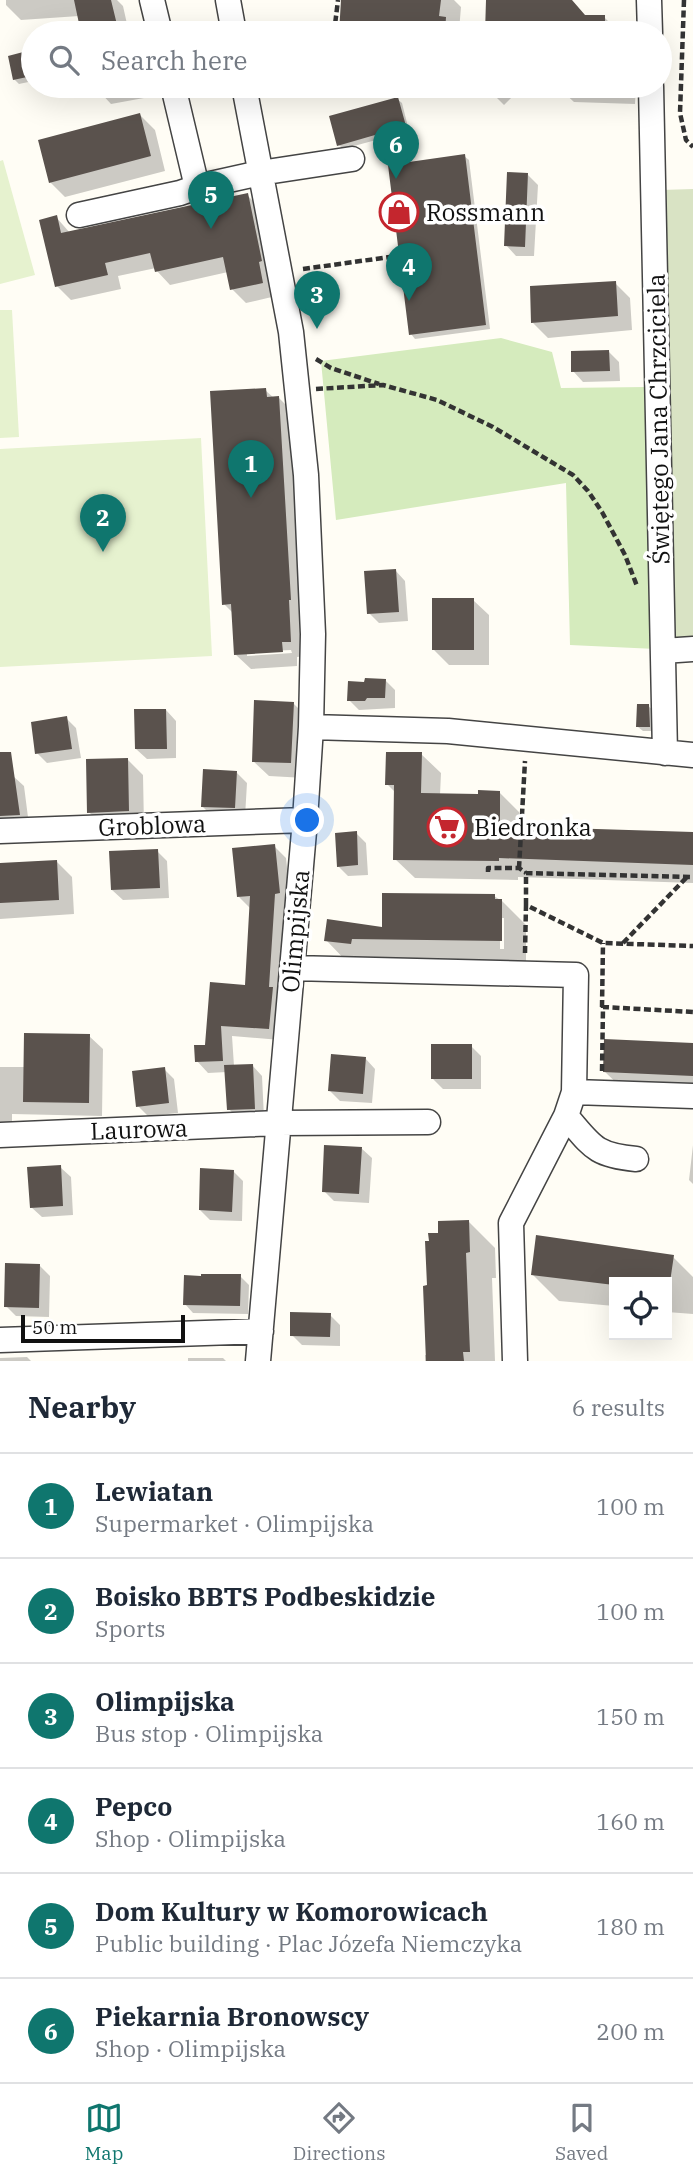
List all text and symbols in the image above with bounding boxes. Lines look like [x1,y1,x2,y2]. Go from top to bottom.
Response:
search box [21,21,672,98]
icon: search [45,41,83,79]
text: Search here [101,43,247,77]
pin: 6 [373,121,419,179]
pin: 5 [188,171,234,229]
shop icon: Rossmann [378,191,420,233]
place label: Rossmann [426,196,545,228]
pin: 4 [386,243,432,301]
pin: 3 [294,271,340,329]
street label: Świętego Jana Chrzciciela [639,273,677,565]
pin: 1 [228,440,274,498]
pin: 2 [80,494,126,552]
your location [290,803,324,837]
supermarket icon: Biedronka [426,806,468,848]
street label: Groblowa [97,807,207,843]
place label: Biedronka [474,811,592,843]
street label: Olimpijska [274,868,316,994]
street label: Laurowa [90,1111,188,1147]
map controls [609,1277,672,1340]
button: locate [609,1277,672,1340]
scale bar [21,1312,186,1344]
text: 50 m [32,1315,77,1339]
text: Nearby [28,1387,136,1426]
text: 6 results [572,1392,665,1422]
text: Lewiatan [95,1474,213,1508]
text: 1 [44,1491,58,1521]
text: 100 m [596,1491,665,1521]
text: Supermarket · Olimpijska [95,1508,374,1538]
text: Boisko BBTS Podbeskidzie [95,1579,435,1613]
text: 2 [44,1596,58,1626]
text: 100 m [596,1596,665,1626]
text: Sports [95,1613,165,1643]
text: Olimpijska [95,1684,235,1718]
text: 3 [44,1701,58,1731]
text: 150 m [596,1701,665,1731]
text: Bus stop · Olimpijska [95,1718,323,1748]
text: Pepco [95,1789,172,1823]
text: 4 [44,1806,58,1836]
text: 160 m [596,1806,665,1836]
text: Shop · Olimpijska [95,1823,286,1853]
text: Dom Kultury w Komorowicach [95,1894,488,1928]
text: 5 [44,1911,58,1941]
text: 180 m [596,1911,665,1941]
text: Public building · Plac Józefa Niemczyka [95,1928,522,1958]
text: Piekarnia Bronowscy [95,1999,369,2033]
text: 6 [44,2016,58,2046]
text: 200 m [596,2016,665,2046]
text: Shop · Olimpijska [95,2033,286,2063]
tab: Map [85,2099,123,2165]
tab: Directions [293,2099,386,2165]
tab: Saved [555,2099,608,2165]

